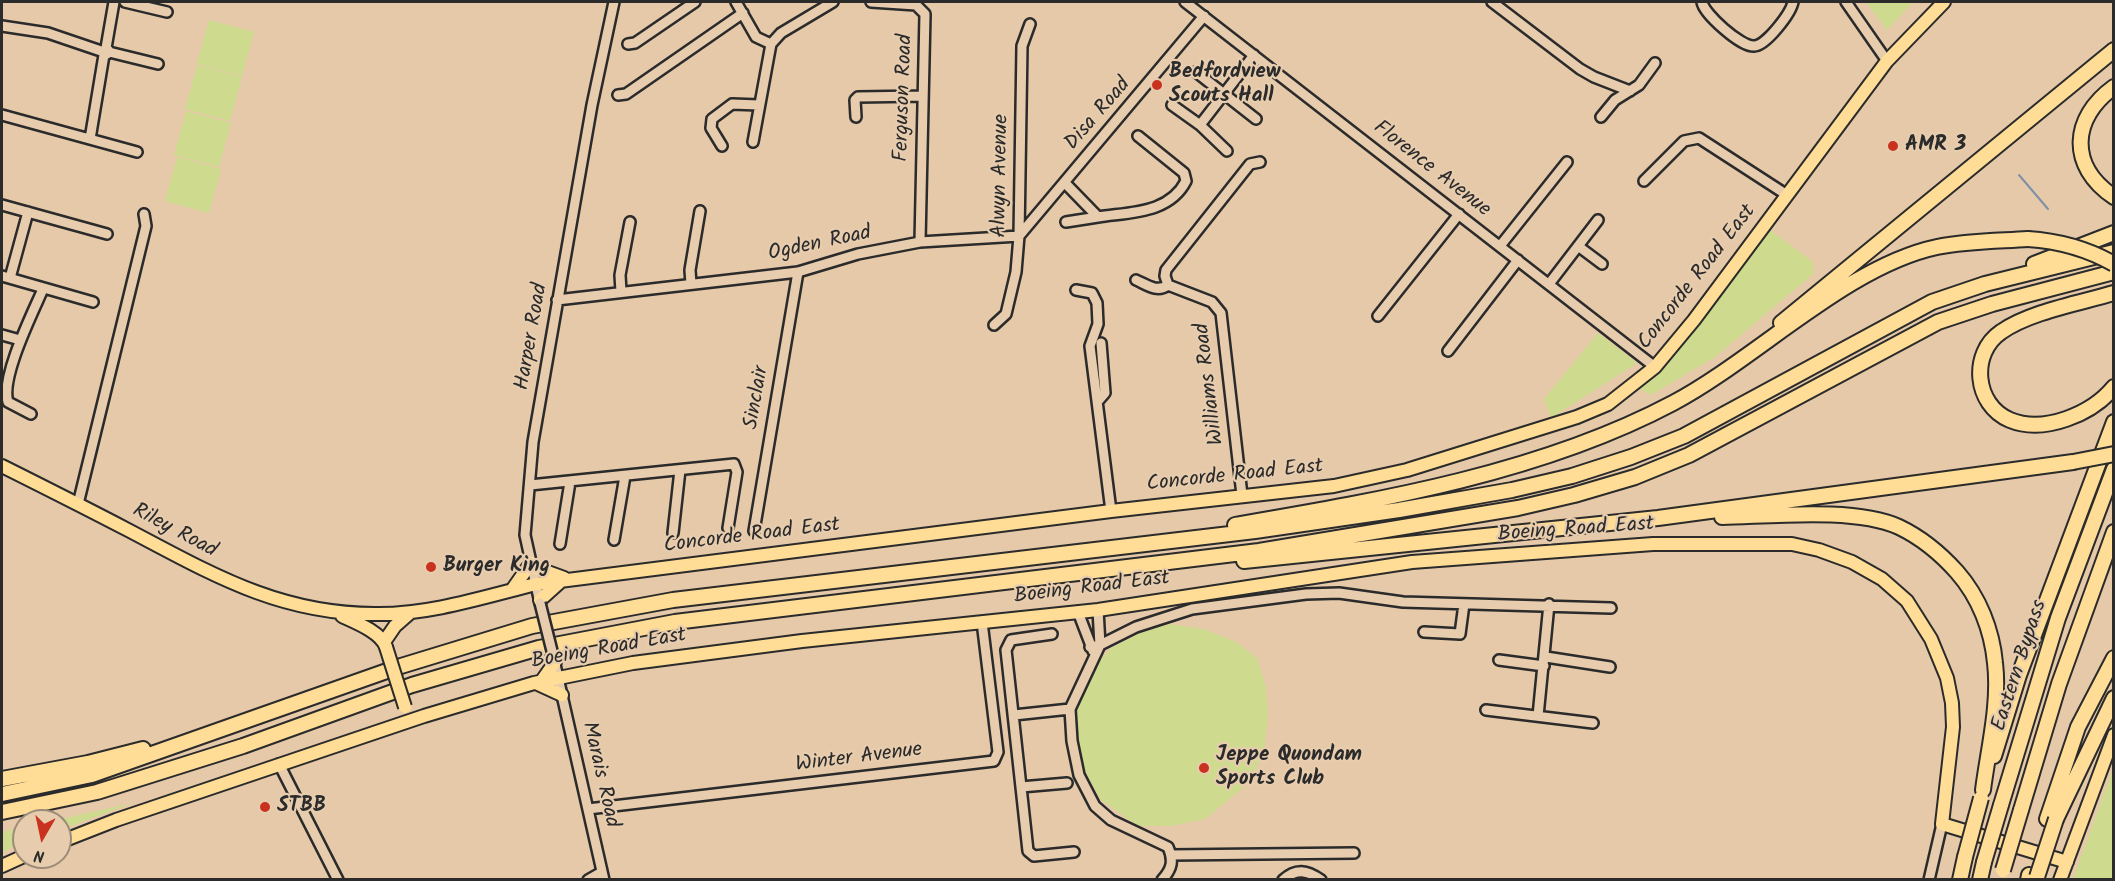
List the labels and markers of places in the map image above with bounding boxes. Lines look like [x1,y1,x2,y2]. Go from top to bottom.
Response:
place label: Bedfordview Scouts Hall [1169,60,1281,110]
marker: Bedfordview Scouts Hall [1150,78,1164,92]
place label: AMR 3 [1905,133,1966,159]
marker: AMR 3 [1886,139,1900,153]
place label: Burger King [443,554,550,580]
marker: Burger King [424,560,438,574]
place label: Jeppe Quondam Sports Club [1216,743,1362,793]
marker: Jeppe Quondam Sports Club [1197,761,1211,775]
place label: STBB [277,794,326,820]
marker: STBB [258,800,272,814]

